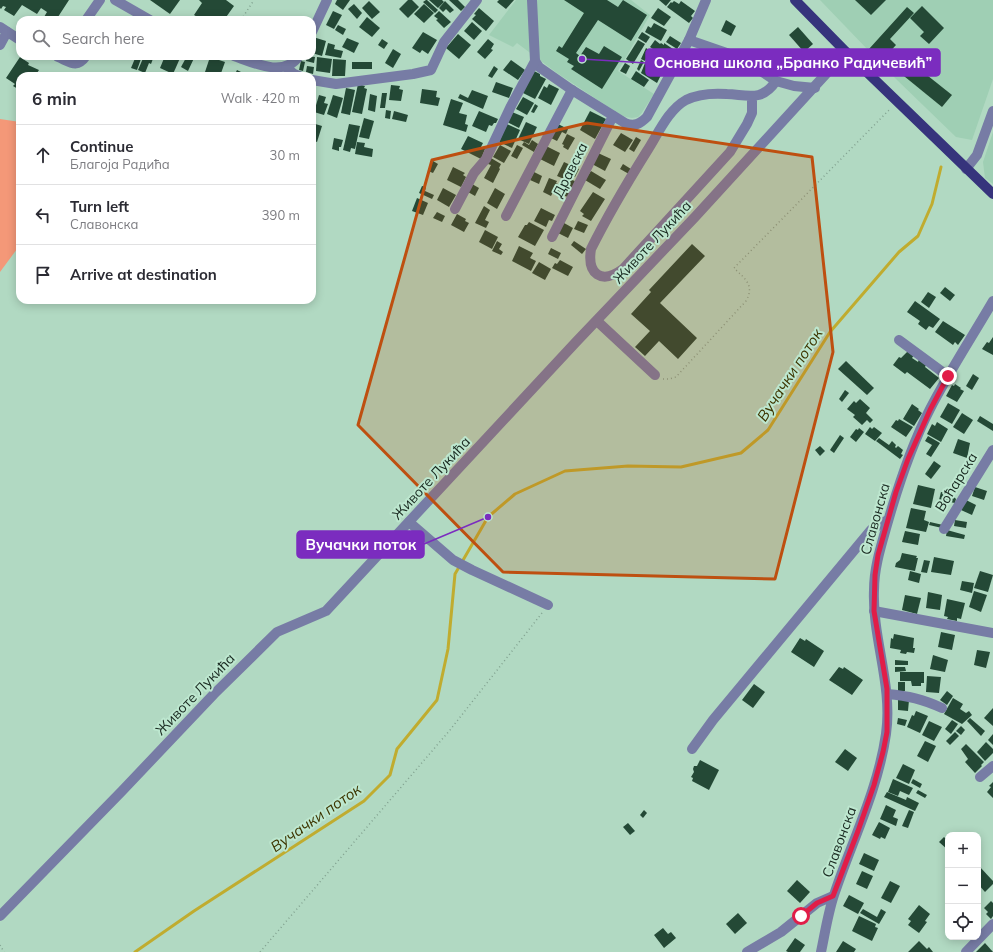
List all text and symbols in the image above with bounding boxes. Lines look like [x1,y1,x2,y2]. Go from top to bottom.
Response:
search box [16,16,316,60]
icon: search [30,27,52,49]
text: Search here [62,29,144,48]
callout: Основна школа „Бранко Радичевић” [646,49,940,76]
text: Основна школа „Бранко Радичевић” [654,53,932,72]
text: 6 min [32,88,77,109]
text: Walk · 420 m [221,90,300,106]
text: Continue [70,137,133,156]
street label: Дравска [549,140,591,200]
icon: ahead [32,144,54,166]
text: 30 m [270,147,300,163]
text: Благоја Радића [70,156,170,172]
text: Turn left [70,197,129,216]
street label: Животе Лукића [609,197,695,287]
icon: left [32,204,54,226]
text: 390 m [262,207,300,223]
text: Славонска [70,216,139,232]
icon: arrive [32,264,54,286]
text: Arrive at destination [70,265,217,284]
water label: Вучачки поток [753,324,827,425]
route end [939,367,957,385]
street label: Животе Лукића [388,433,474,523]
street label: Воћарска [931,449,981,515]
street label: Славонска [856,481,894,557]
callout: Вучачки поток [297,531,424,558]
text: Вучачки поток [306,535,417,554]
street label: Животе Лукића [151,649,239,739]
water label: Вучачки поток [267,779,366,856]
street label: Славонска [818,804,860,880]
map controls [945,832,981,940]
button: + [945,832,981,868]
button: − [945,868,981,904]
button: locate [945,904,981,940]
route start [792,907,810,925]

